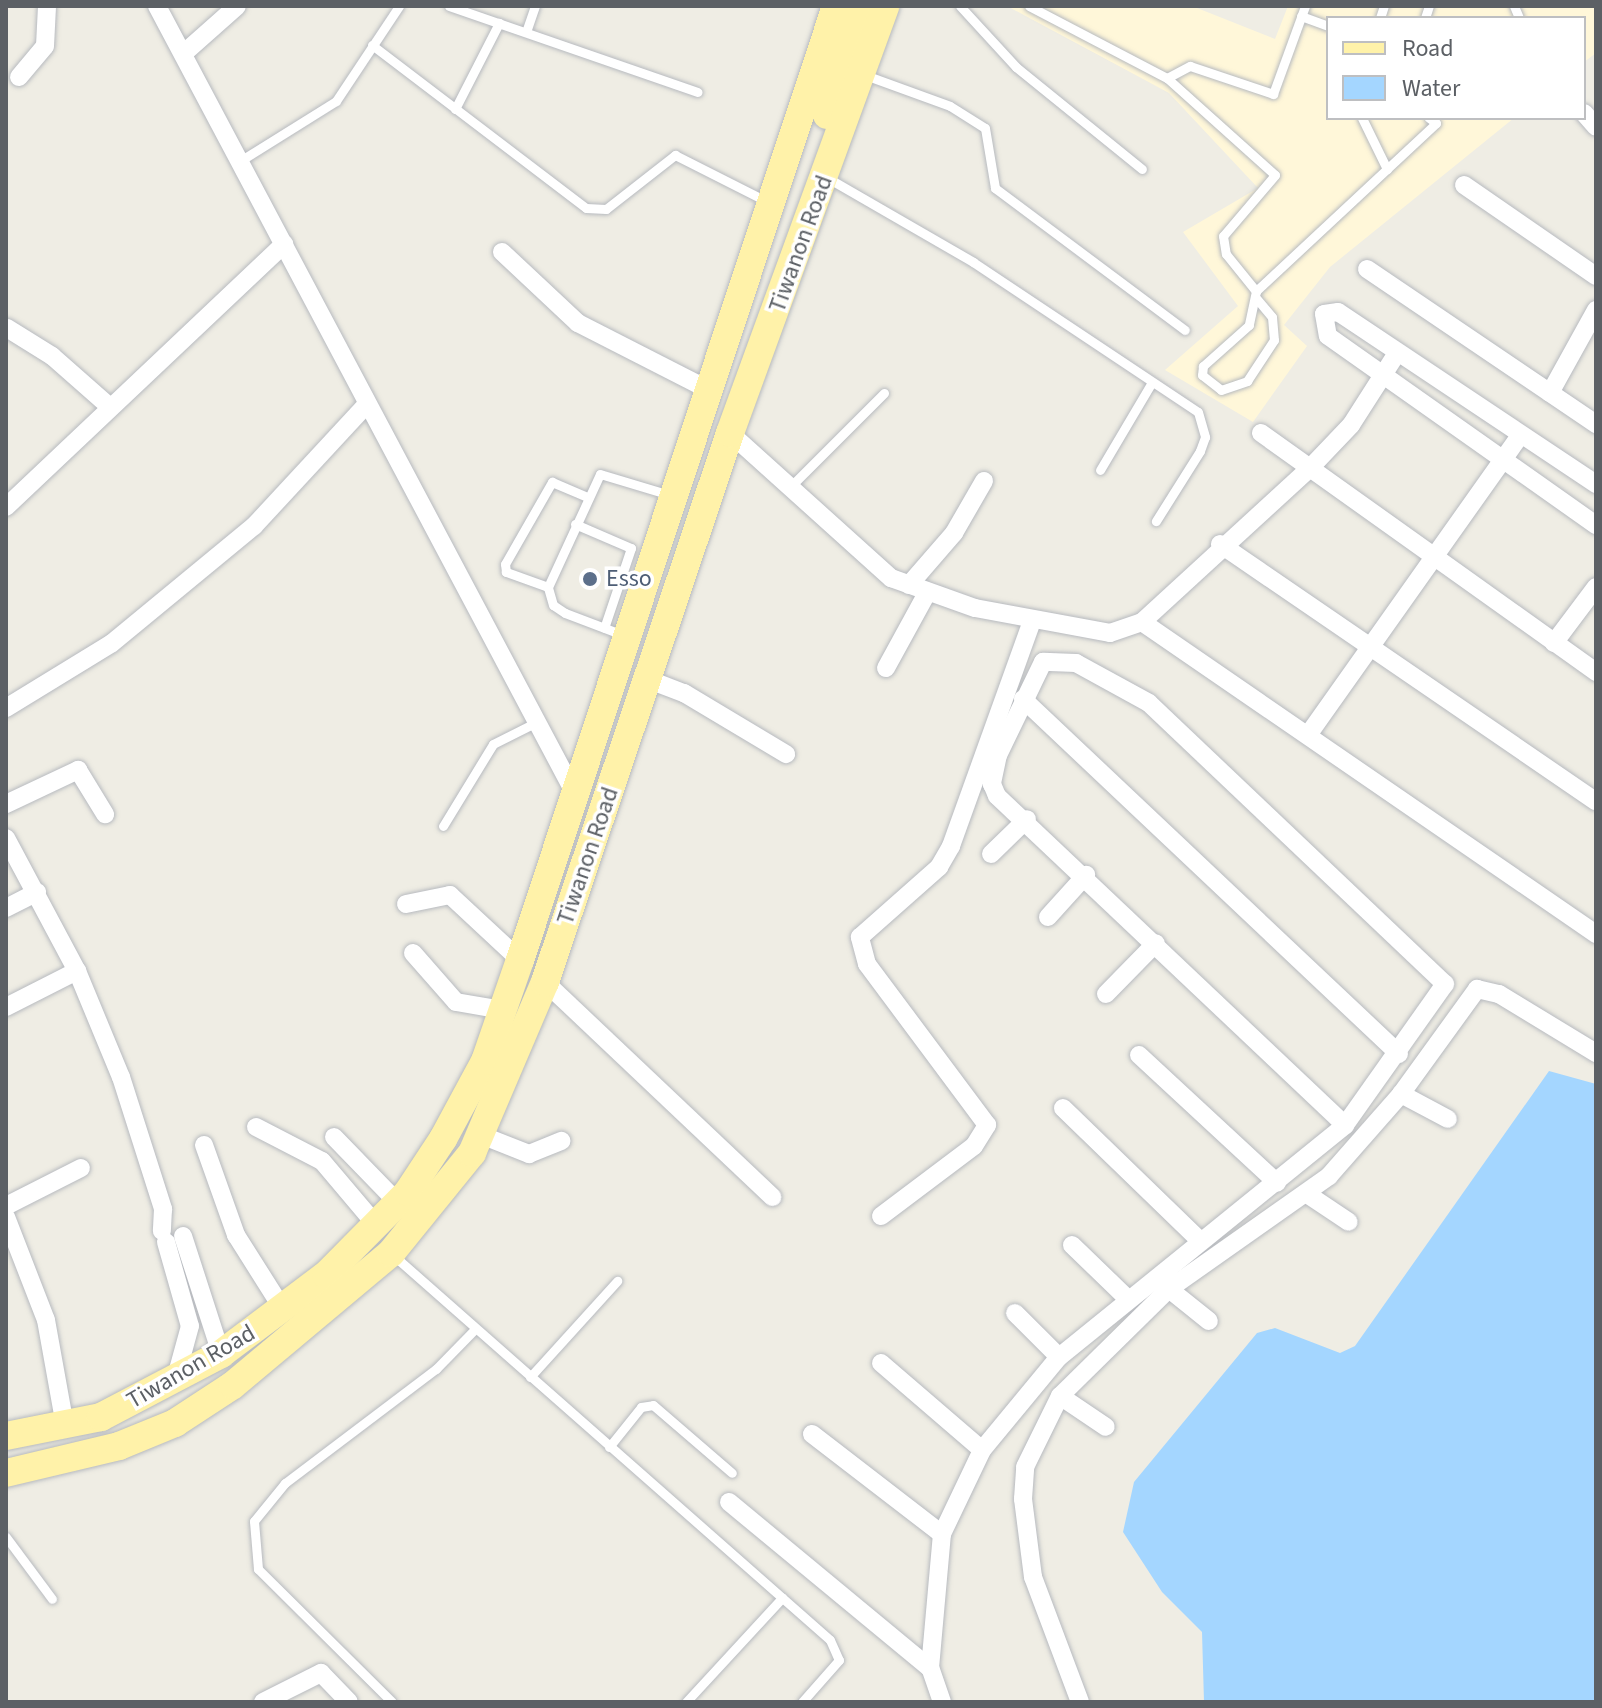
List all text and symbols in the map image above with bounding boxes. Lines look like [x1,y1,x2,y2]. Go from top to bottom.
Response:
legend [1326,16,1586,120]
text: Road [1402,31,1454,66]
text: Water [1402,71,1460,106]
street label: Tiwanon Road [763,172,839,316]
place label: Esso [606,565,652,593]
marker: Esso [581,570,599,588]
street label: Tiwanon Road [551,783,625,929]
street label: Tiwanon Road [122,1319,260,1415]

